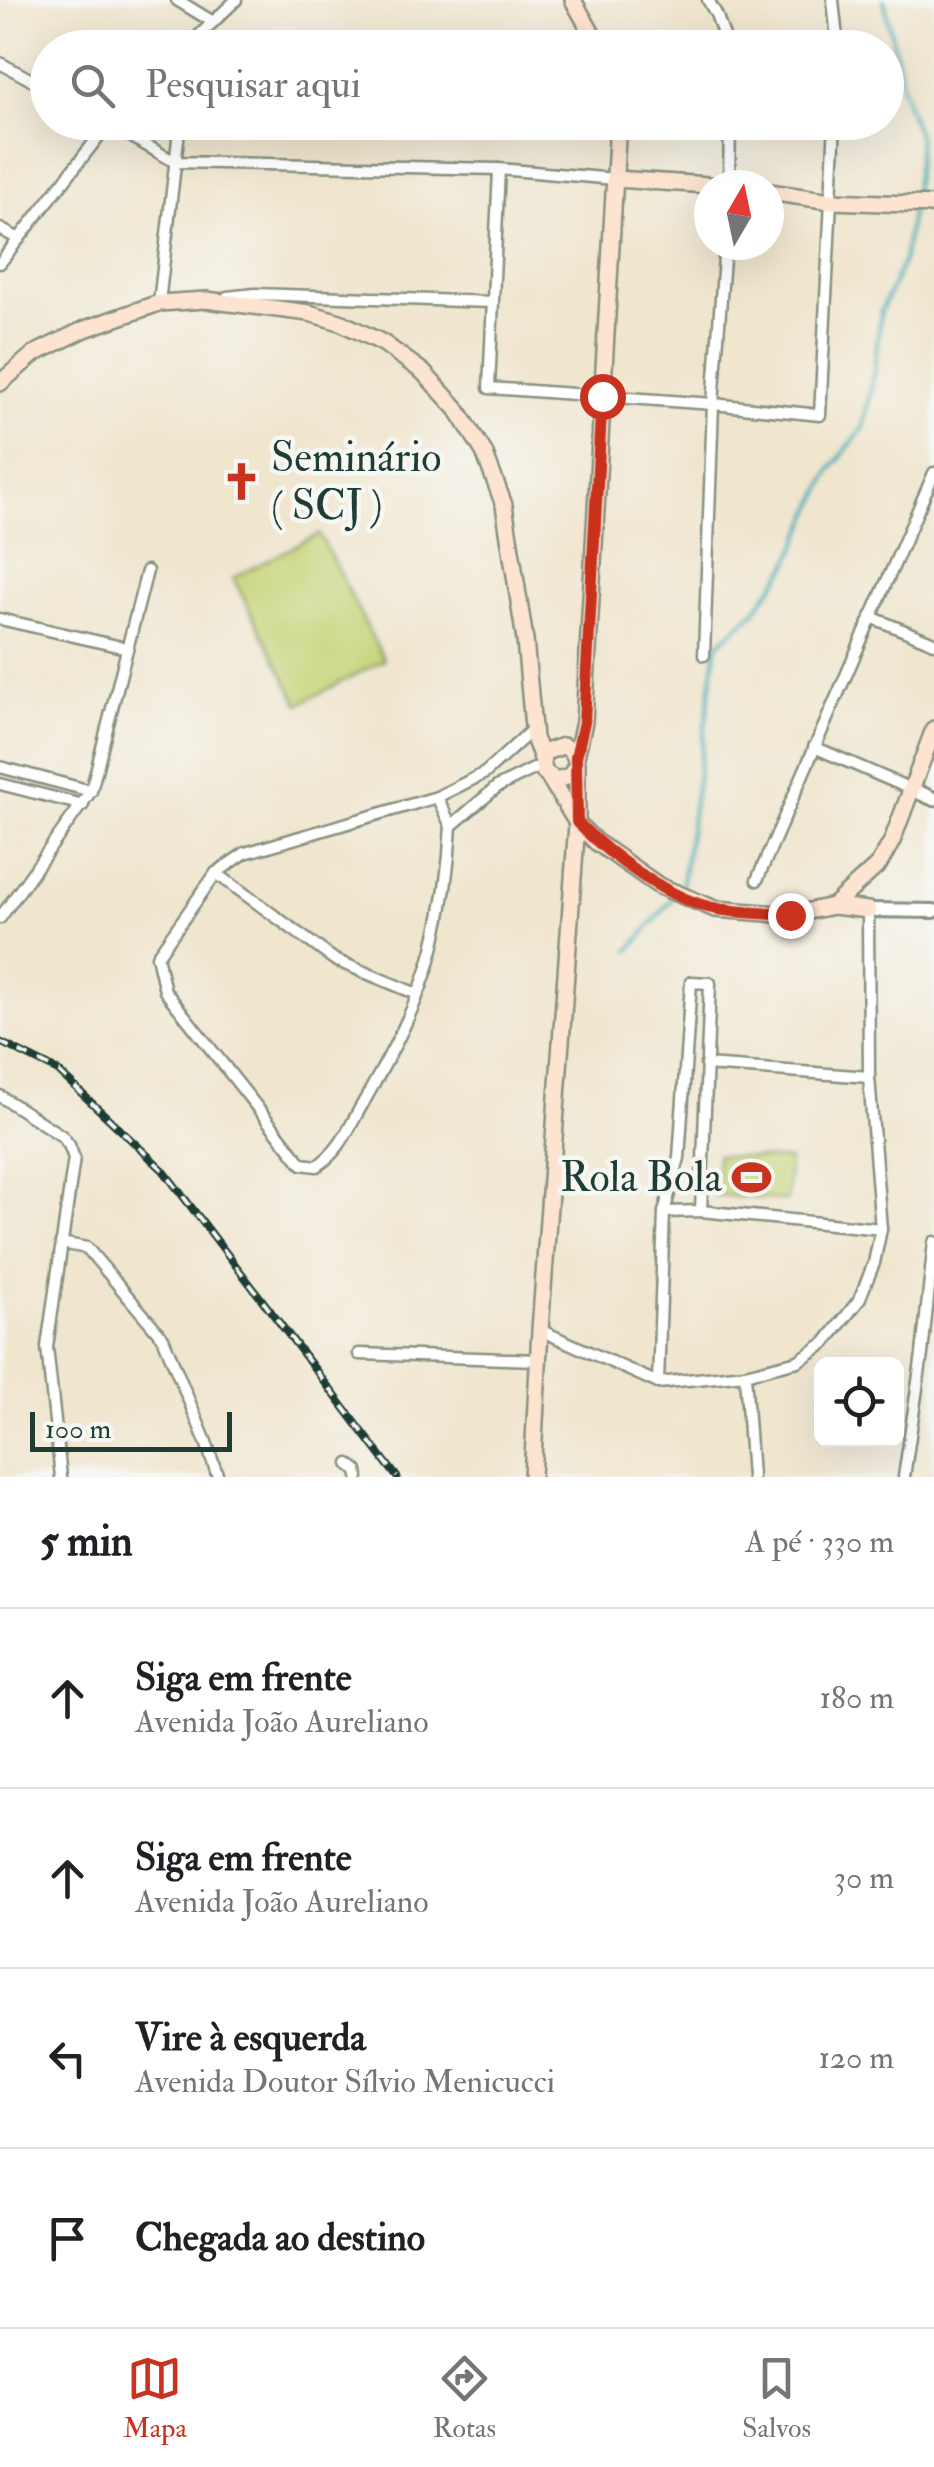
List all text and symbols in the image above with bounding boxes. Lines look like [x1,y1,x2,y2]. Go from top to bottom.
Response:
search box [30,30,904,140]
icon: search [65,58,120,113]
text: Pesquisar aqui [145,61,361,109]
north arrow [694,170,784,260]
route start [580,374,626,420]
place label: Seminário ( SCJ ) [271,432,441,532]
church icon: Seminário ( SCJ ) [220,461,262,503]
route end [768,893,814,939]
place label: Rola Bola [560,1152,723,1204]
sports icon: Rola Bola [731,1157,773,1199]
map controls [814,1357,904,1447]
button: locate [814,1357,904,1447]
scale bar [30,1407,232,1452]
text: 100 m [45,1412,111,1447]
text: 5 min [40,1516,133,1568]
text: A pé · 330 m [745,1522,894,1562]
text: Siga em frente [135,1654,352,1702]
icon: ahead [40,1671,95,1726]
text: 180 m [820,1678,894,1718]
text: Avenida João Aureliano [135,1702,429,1742]
text: Siga em frente [135,1834,352,1882]
icon: ahead [40,1851,95,1906]
text: 30 m [834,1858,894,1898]
text: Avenida João Aureliano [135,1882,429,1922]
text: Vire à esquerda [135,2014,366,2062]
icon: left [40,2031,95,2086]
text: 120 m [818,2038,894,2078]
text: Avenida Doutor Sílvio Menicucci [135,2062,555,2102]
icon: arrive [40,2211,95,2266]
text: Chegada ao destino [135,2214,425,2262]
tab: Mapa [123,2351,187,2446]
tab: Rotas [433,2351,496,2446]
tab: Salvos [742,2351,811,2446]

